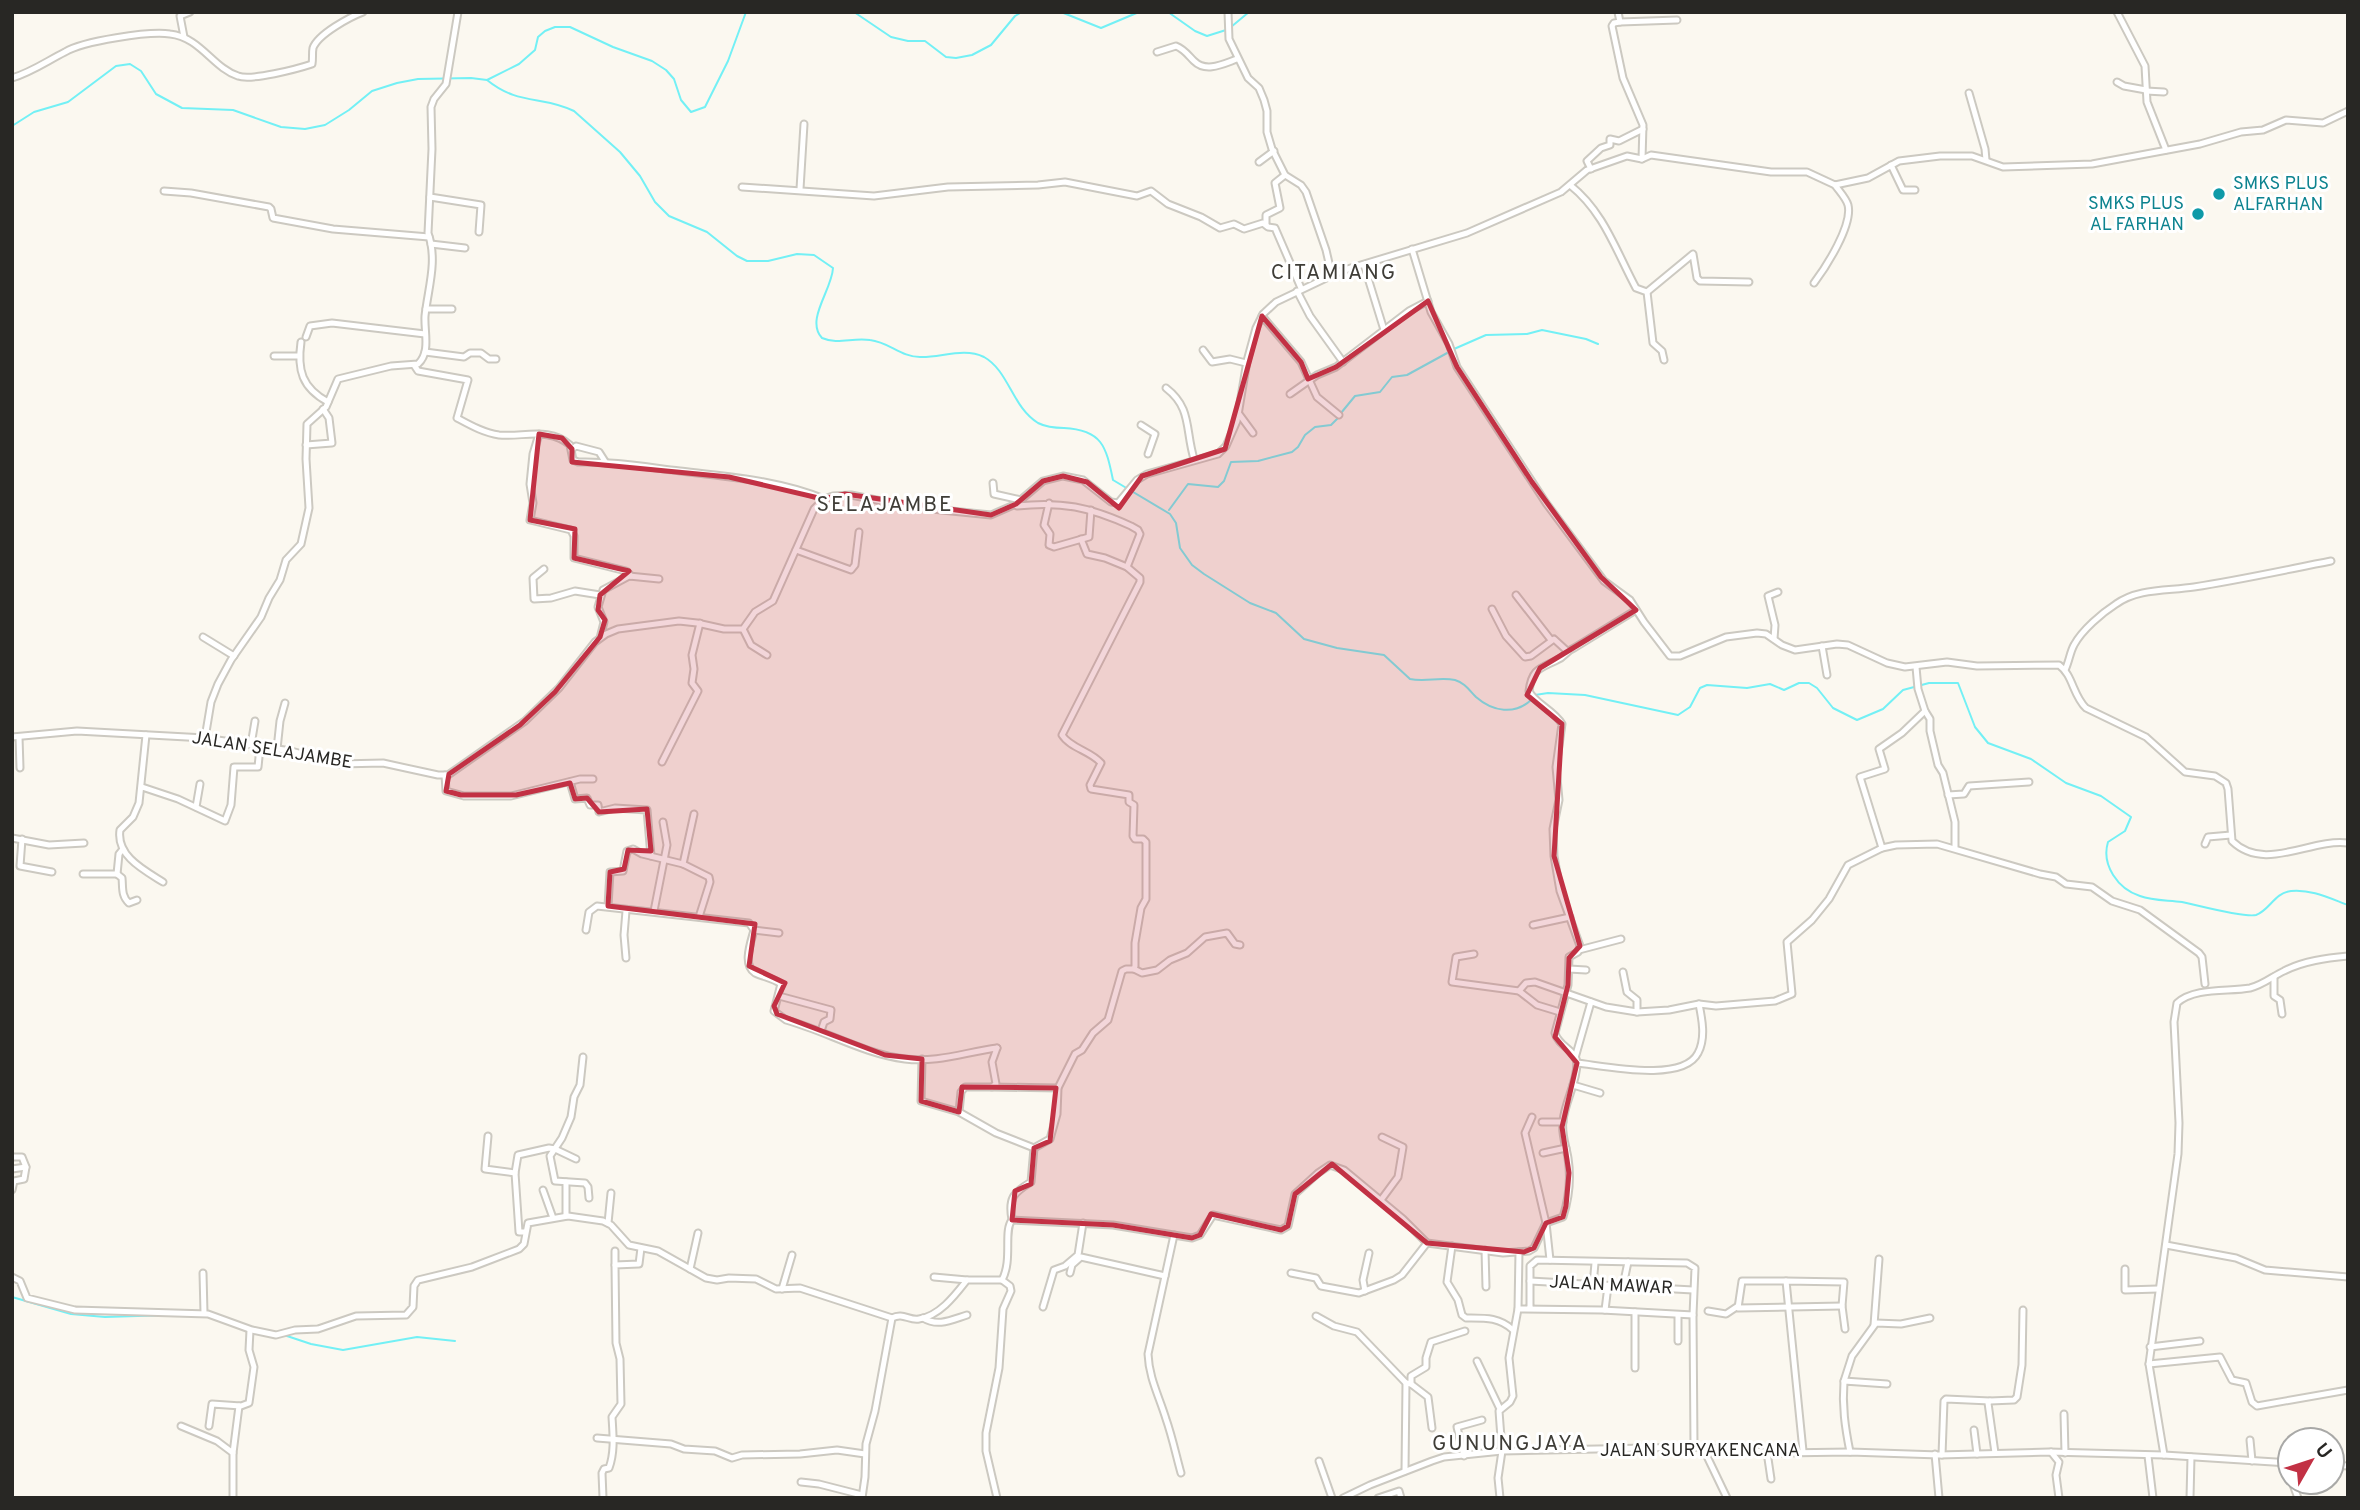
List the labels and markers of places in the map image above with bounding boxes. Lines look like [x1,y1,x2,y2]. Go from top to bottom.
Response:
place label: SMKS PLUS ALFARHAN [2233,173,2329,217]
marker: SMKS PLUS ALFARHAN [2211,186,2227,202]
place label: SMKS PLUS AL FARHAN [2088,193,2184,237]
marker: SMKS PLUS AL FARHAN [2190,206,2206,222]

